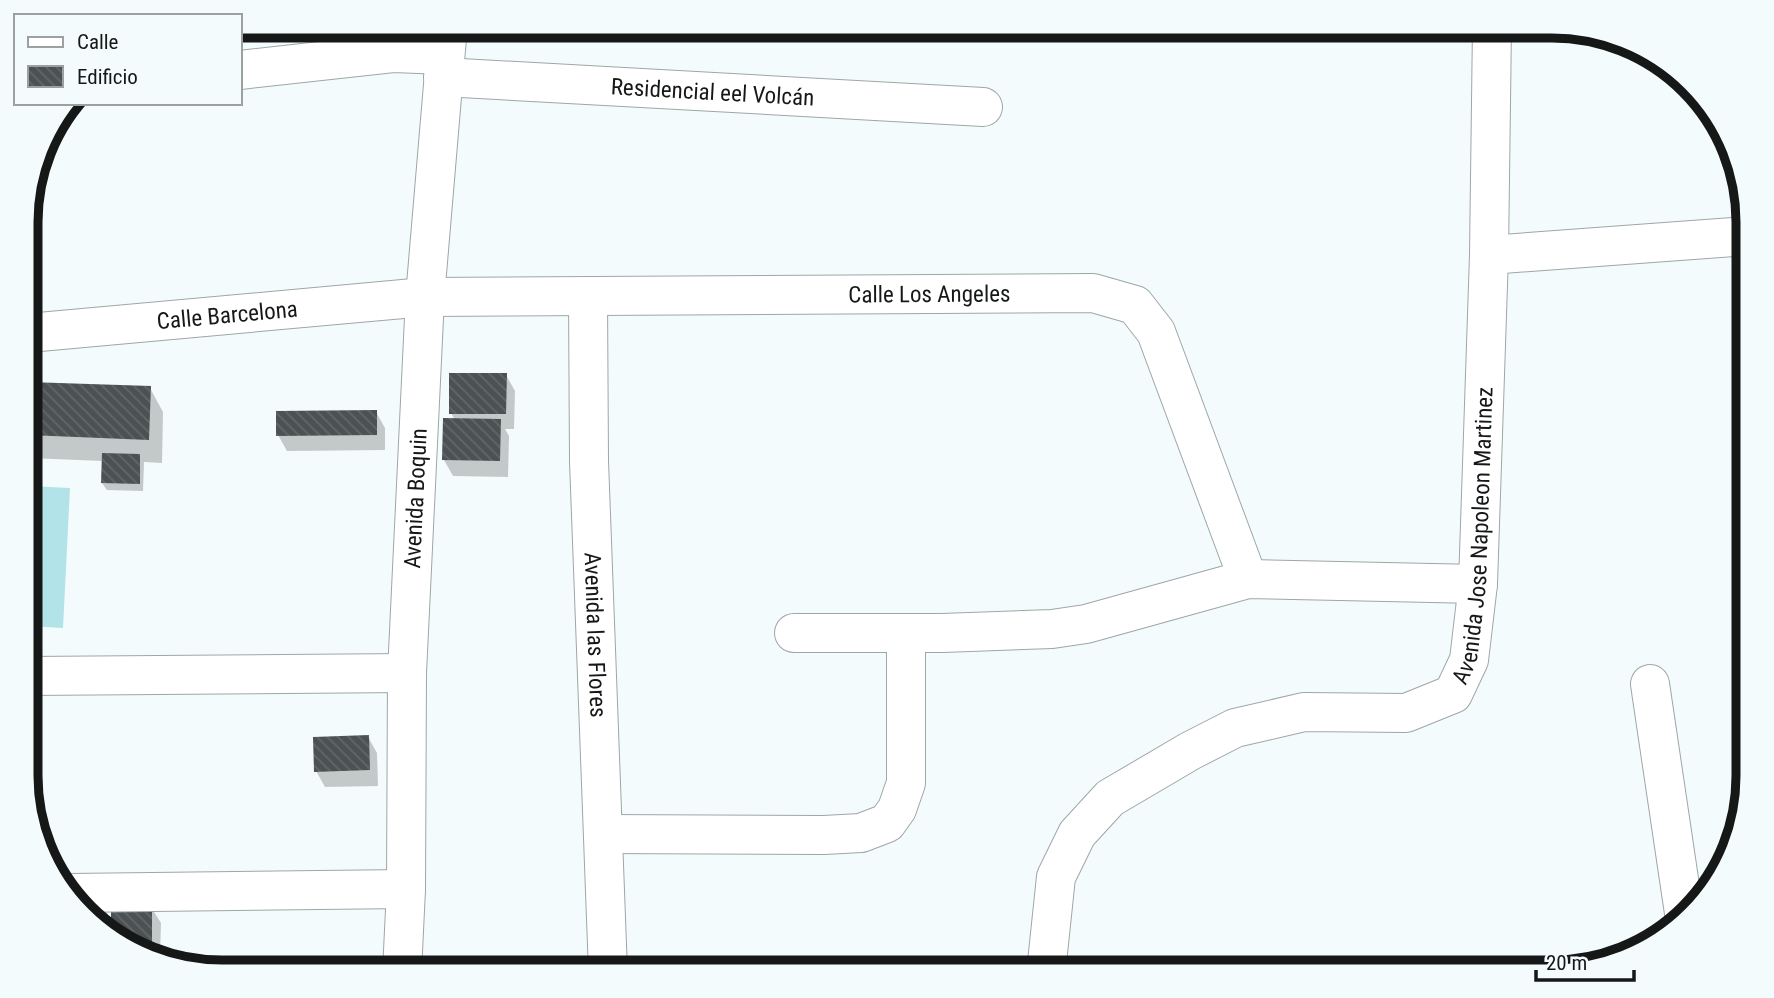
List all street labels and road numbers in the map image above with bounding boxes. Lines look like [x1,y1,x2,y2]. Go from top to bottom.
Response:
street label: Residencial eel Volcán [610,73,815,112]
street label: Calle Los Angeles [848,280,1010,308]
street label: Calle Barcelona [156,296,299,335]
street label: Avenida Jose Napoleon Martinez [1447,386,1499,689]
street label: Avenida Boquin [399,427,433,569]
street label: Avenida las Flores [578,552,612,718]

